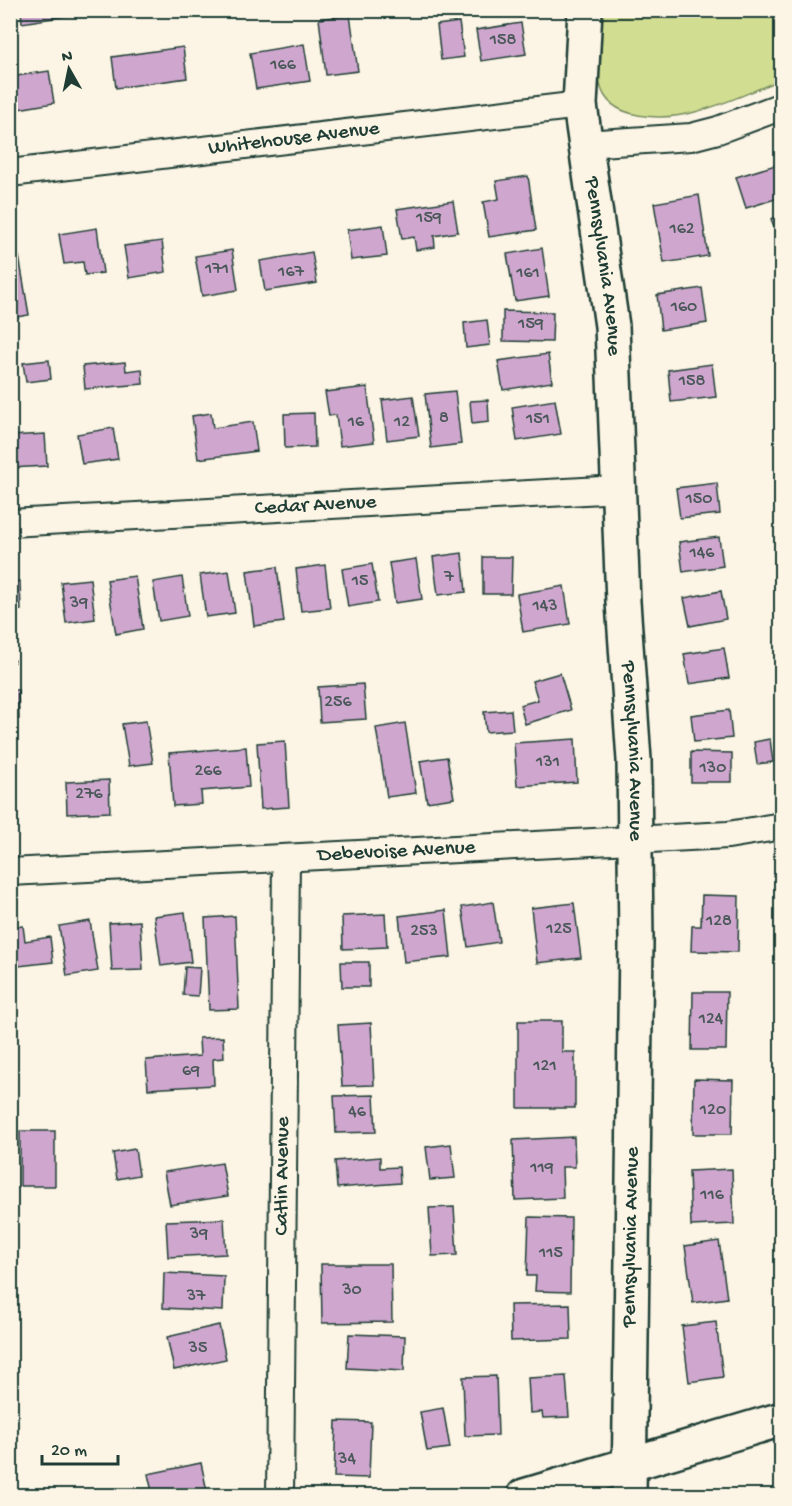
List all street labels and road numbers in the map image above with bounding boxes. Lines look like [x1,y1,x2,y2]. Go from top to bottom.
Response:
street label: Whitehouse Avenue [207,116,382,162]
street label: Pennsylvania Avenue [578,174,626,357]
street label: Cedar Avenue [254,490,378,522]
street label: Pennsylvania Avenue [615,659,647,842]
street label: Debevoise Avenue [315,835,477,869]
street label: Catlin Avenue [270,1115,296,1236]
street label: Pennsylvania Avenue [618,1145,646,1328]

